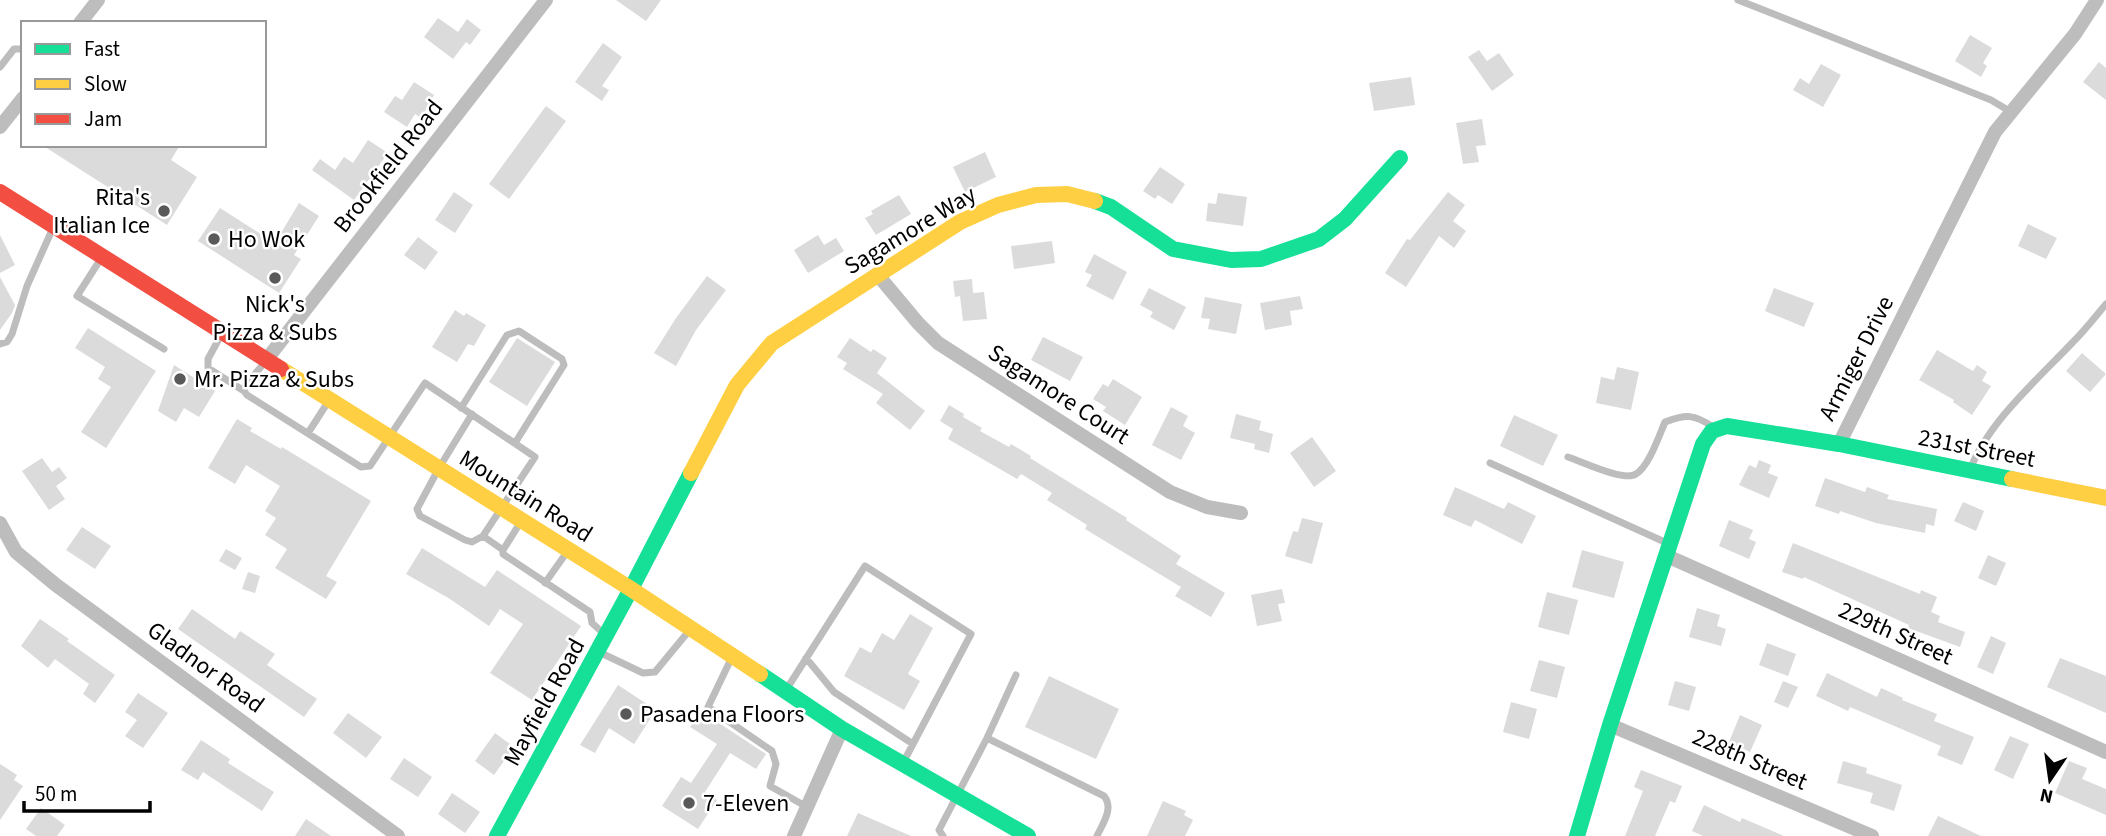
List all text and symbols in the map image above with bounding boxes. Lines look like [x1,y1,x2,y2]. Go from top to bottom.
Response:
legend [21,21,266,147]
text: Fast [84,34,120,64]
text: Slow [84,69,127,99]
street label: Brookfield Road [325,92,452,240]
text: Jam [84,104,122,134]
street label: Sagamore Way [838,177,983,284]
place label: Rita's Italian Ice [53,180,150,243]
marker: Rita's Italian Ice [156,203,172,219]
place label: Ho Wok [228,222,305,257]
marker: Ho Wok [206,231,222,247]
marker: Nick's Pizza & Subs [267,270,283,286]
place label: Nick's Pizza & Subs [213,287,337,350]
street label: Armiger Drive [1810,290,1903,427]
street label: Sagamore Court [981,335,1136,453]
place label: Mr. Pizza & Subs [194,362,354,397]
marker: Mr. Pizza & Subs [172,371,188,387]
street label: 231st Street [1915,420,2038,477]
street label: Mountain Road [452,441,599,551]
street label: 229th Street [1833,593,1959,674]
street label: Gladnor Road [140,613,271,722]
street label: Mayfield Road [495,632,594,773]
place label: Pasadena Floors [640,697,804,732]
marker: Pasadena Floors [618,706,634,722]
street label: 228th Street [1687,720,1813,799]
north arrow [2015,745,2085,815]
scale bar [24,770,150,814]
text: 50 m [35,779,77,809]
text: N [2037,781,2056,810]
place label: 7-Eleven [703,786,789,821]
marker: 7-Eleven [681,795,697,811]

